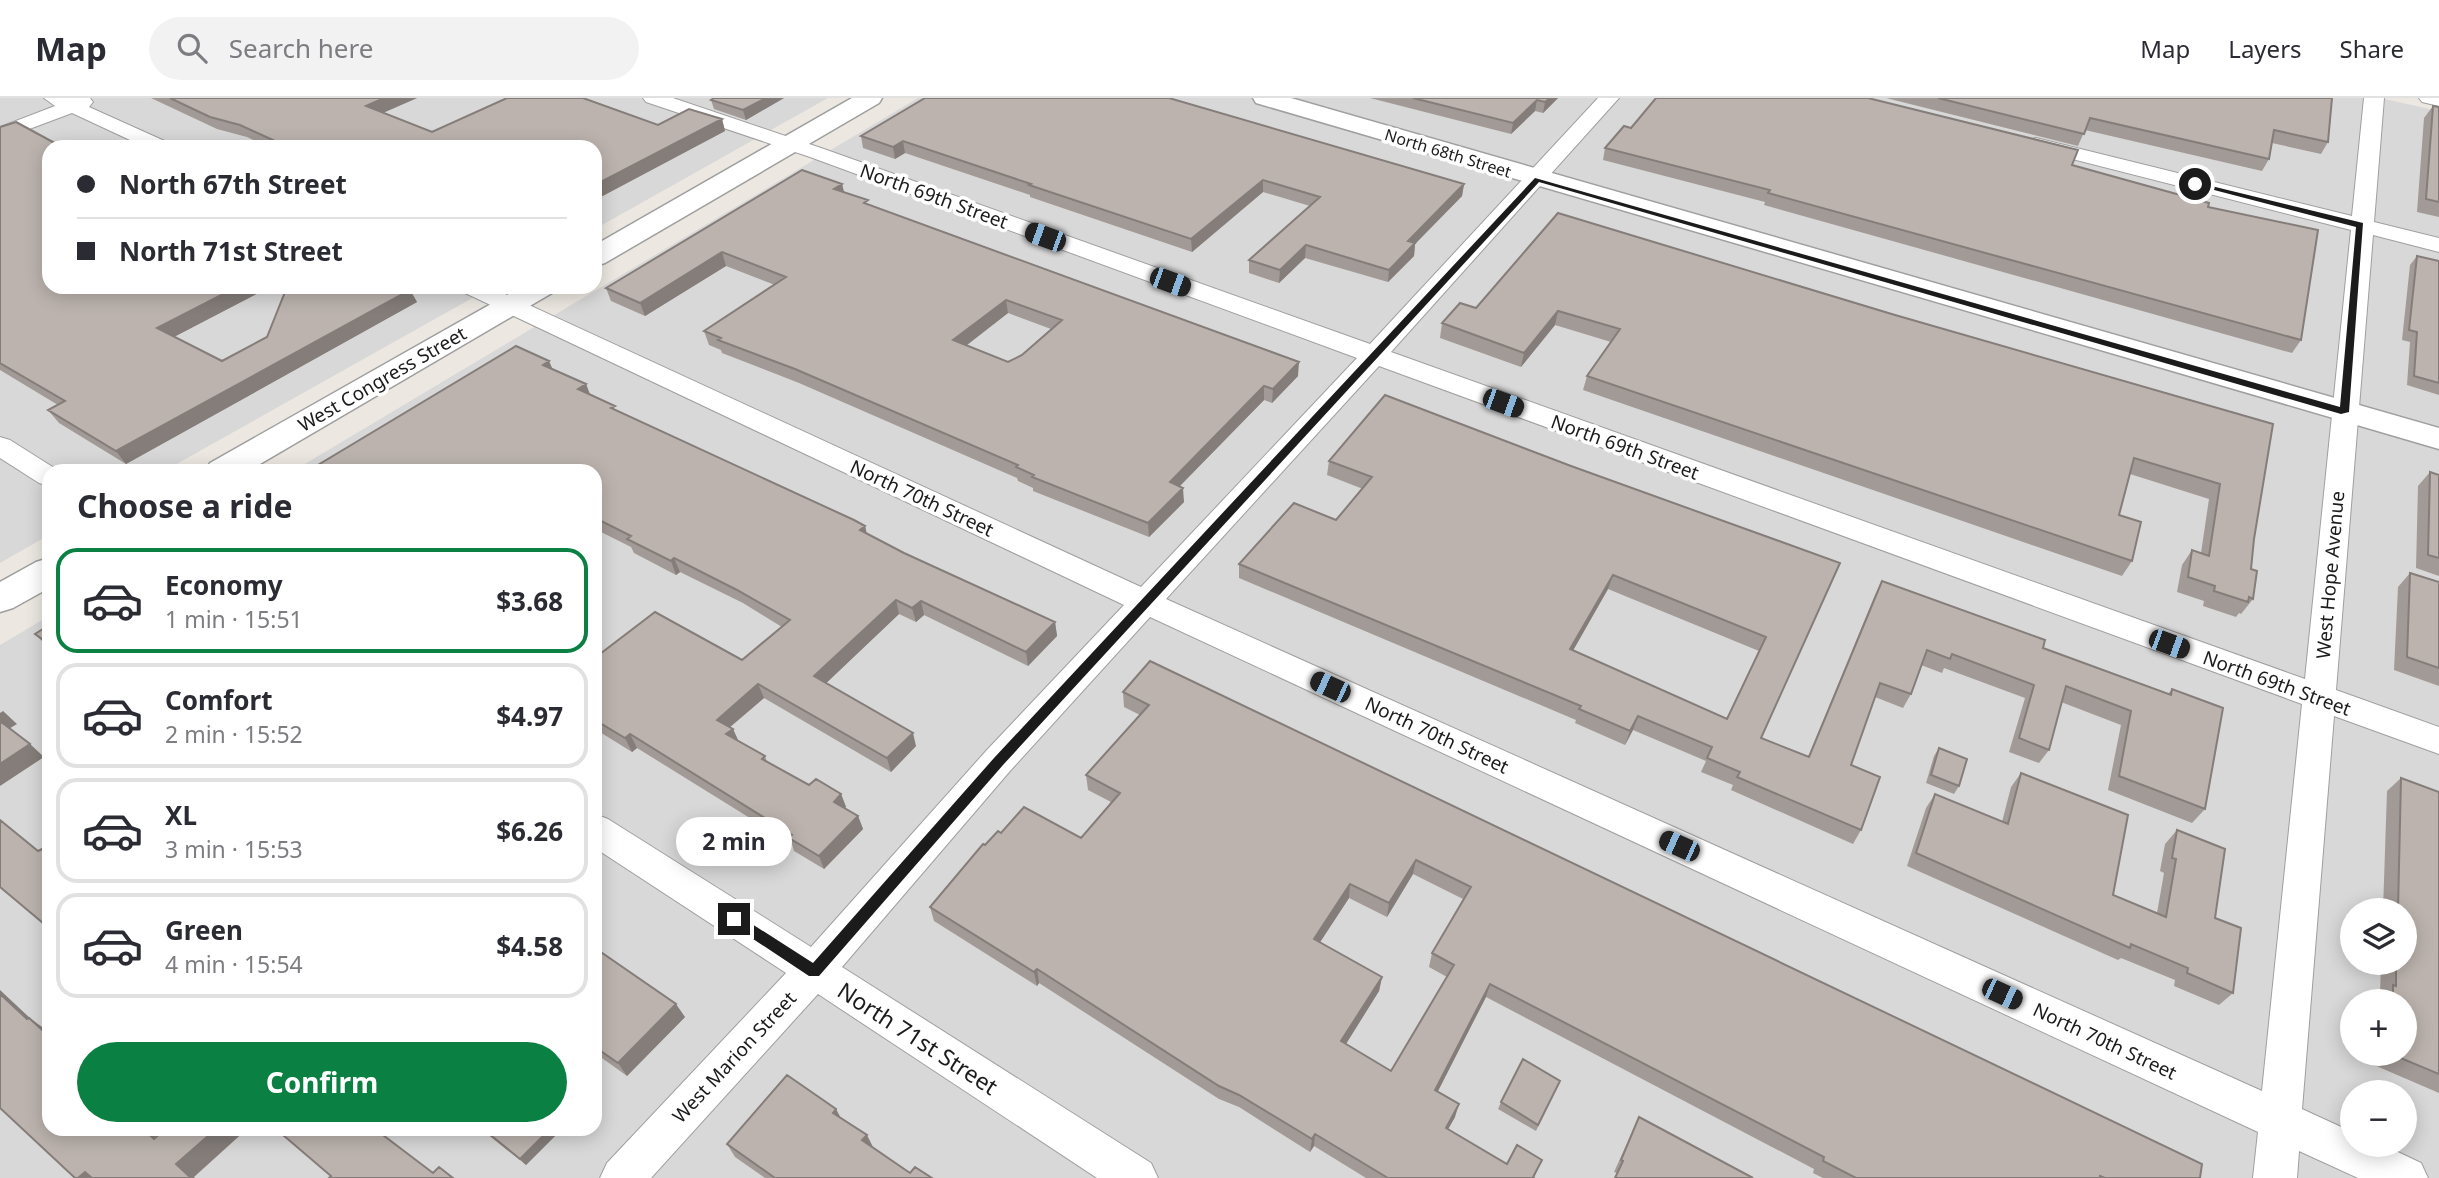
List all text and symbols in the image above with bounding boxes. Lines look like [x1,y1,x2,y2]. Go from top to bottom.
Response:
search box [149,17,639,80]
text: Map [35,26,107,71]
icon: search [173,29,211,67]
text: Search here [229,30,373,66]
text: Map [2140,32,2190,65]
text: Layers [2228,32,2302,65]
text: Share [2340,32,2404,65]
street label: North 68th Street [1382,123,1514,183]
street label: North 69th Street [856,157,1012,235]
text: North 67th Street [119,166,347,202]
route start [2179,168,2211,200]
car [1022,220,1069,254]
text: North 71st Street [119,233,343,269]
car [1147,265,1194,299]
street label: West Congress Street [293,320,471,438]
car [1480,386,1527,420]
street label: North 69th Street [1547,408,1703,486]
street label: North 70th Street [846,453,998,543]
text: Choose a ride [77,484,293,527]
street label: West Hope Avenue [2310,490,2350,660]
text: Economy [165,567,283,603]
icon: car [81,569,144,632]
text: $3.68 [496,583,563,619]
text: 1 min · 15:51 [165,603,303,635]
car [2146,627,2193,661]
street label: North 69th Street [2199,644,2355,722]
car [1307,669,1354,705]
text: Comfort [165,682,273,718]
icon: car [81,684,144,747]
street label: North 70th Street [1361,690,1513,780]
text: $4.97 [496,698,563,734]
text: 2 min · 15:52 [165,718,303,750]
text: XL [165,797,197,833]
icon: car [81,799,144,862]
text: $6.26 [496,813,563,849]
callout: 2 min [676,818,792,866]
text: 2 min [702,825,766,857]
car [1656,828,1703,864]
text: 3 min · 15:53 [165,833,303,865]
map controls [2340,898,2417,1157]
button: layers [2340,898,2417,975]
route end [718,903,750,935]
text: Green [165,912,243,948]
icon: car [81,914,144,977]
text: $4.58 [496,928,563,964]
text: 4 min · 15:54 [165,948,303,980]
street label: North 71st Street [832,974,1004,1102]
car [1979,976,2026,1012]
street label: West Marion Street [666,986,802,1128]
button: + [2340,989,2417,1066]
street label: North 70th Street [2029,996,2181,1086]
button: Confirm [77,1042,567,1122]
button: − [2340,1080,2417,1157]

